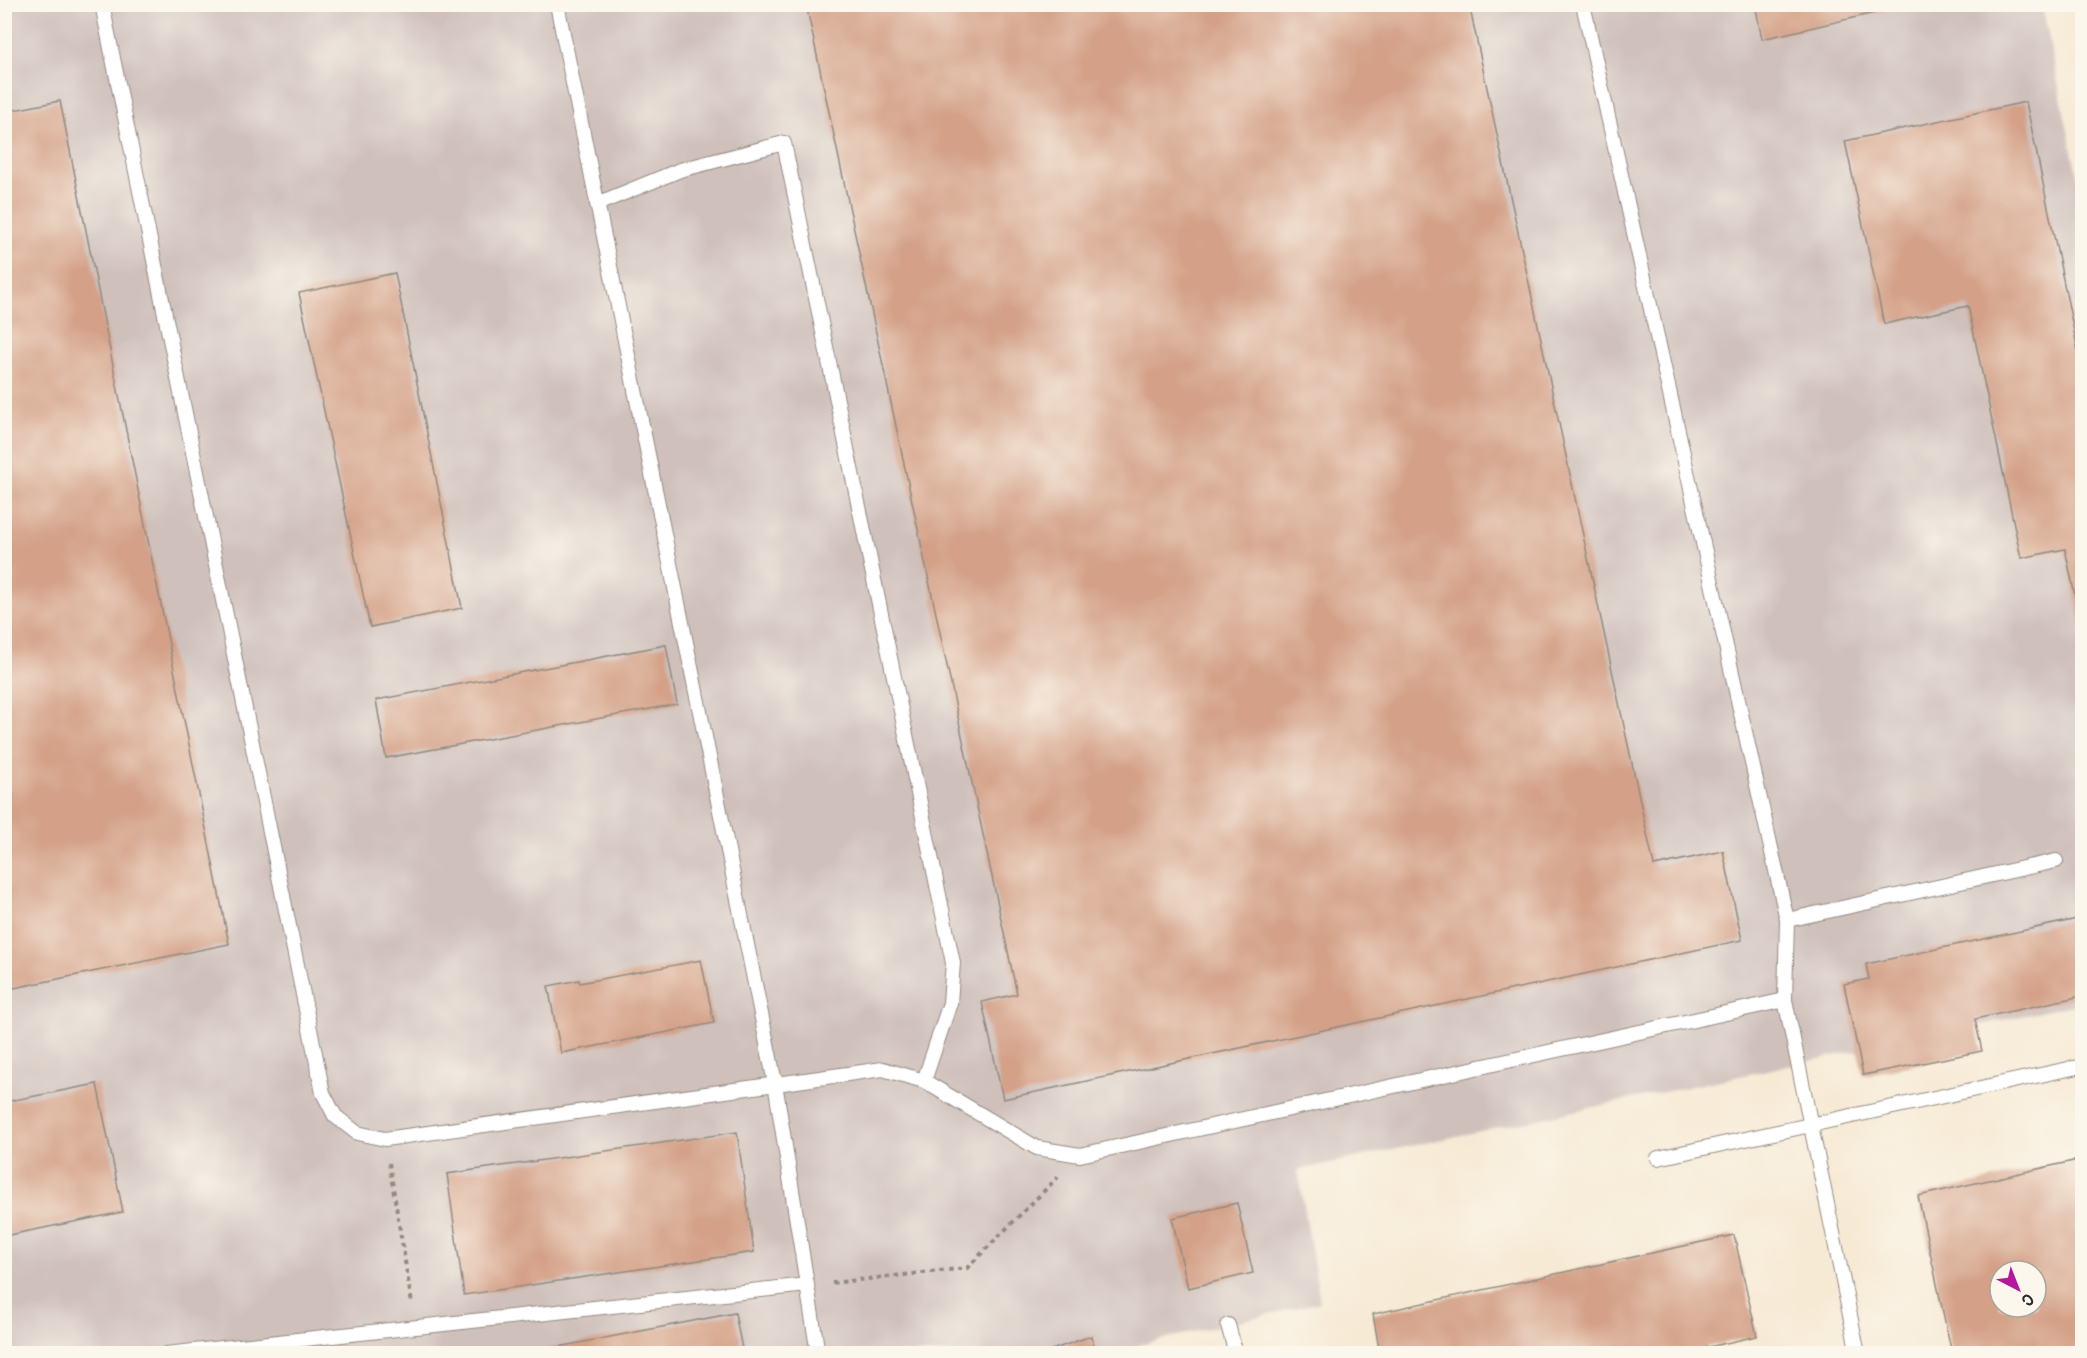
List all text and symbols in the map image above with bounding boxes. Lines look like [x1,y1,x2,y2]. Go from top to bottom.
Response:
north arrow [1988,1259,2048,1319]
text: С [2017,1289,2038,1310]

